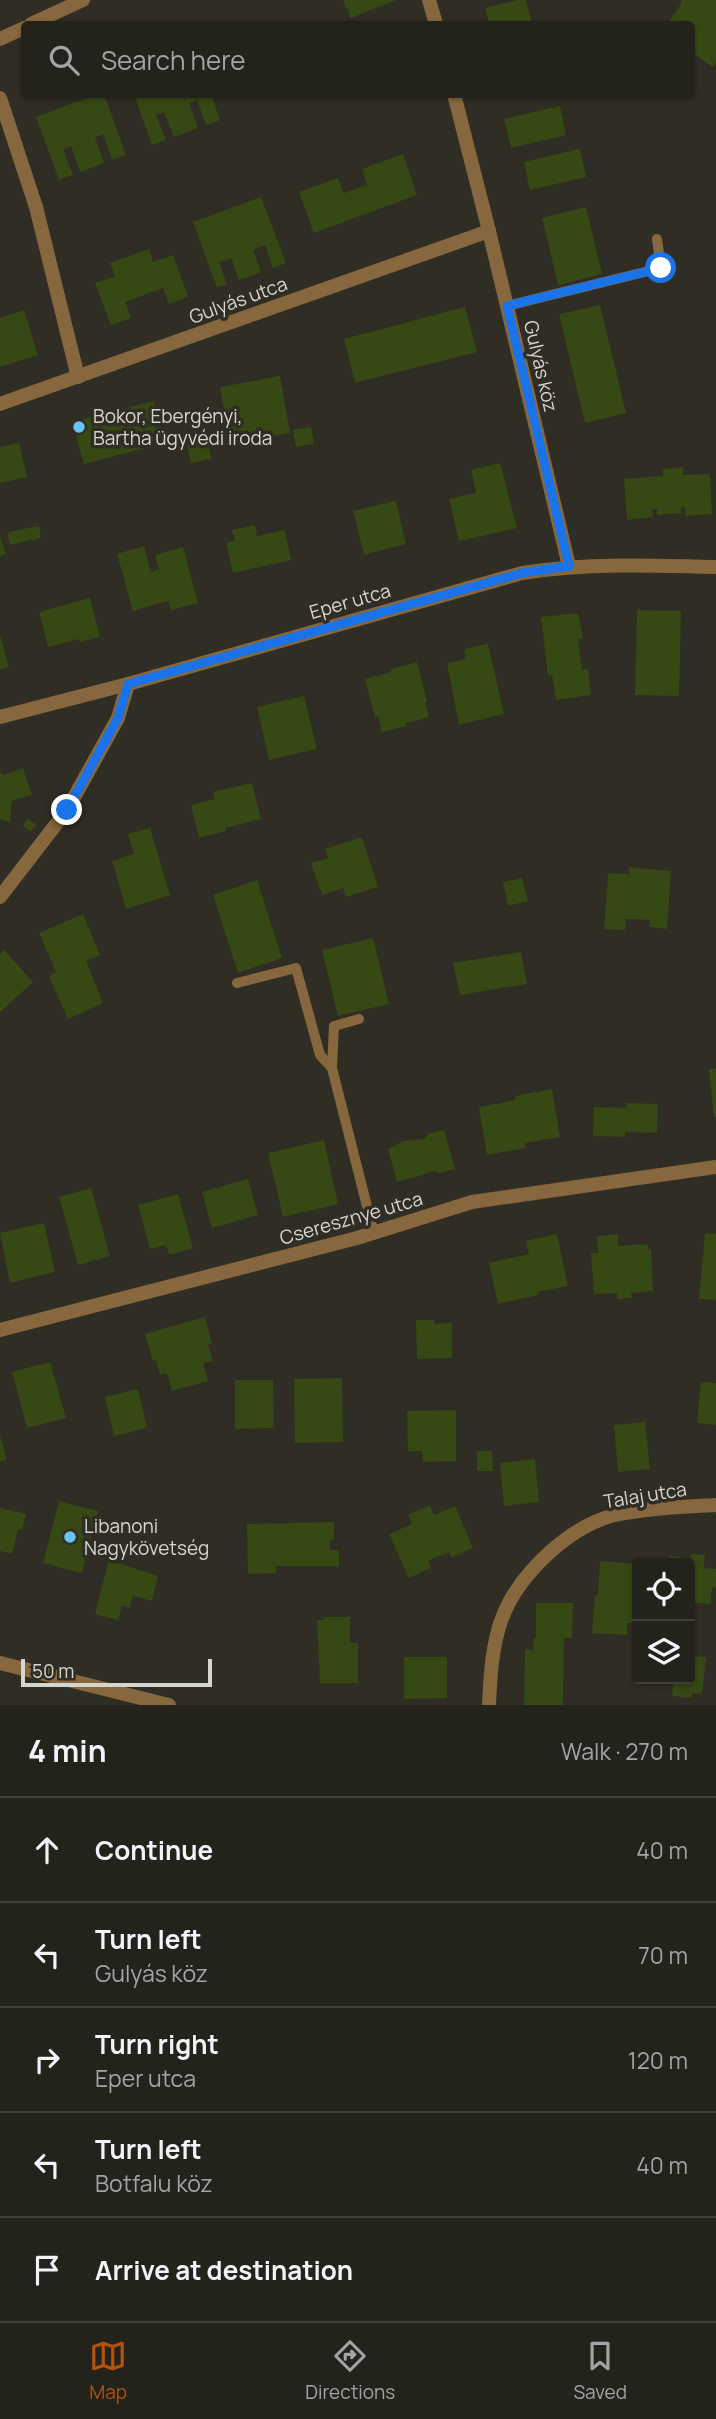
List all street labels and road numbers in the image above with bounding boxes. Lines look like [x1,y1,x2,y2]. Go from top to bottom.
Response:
street label: Gulyás utca [185,270,291,330]
street label: Gulyás köz [518,318,564,414]
street label: Eper utca [306,577,394,625]
street label: Cseresznye utca [277,1185,425,1251]
street label: Talaj utca [602,1476,688,1514]

